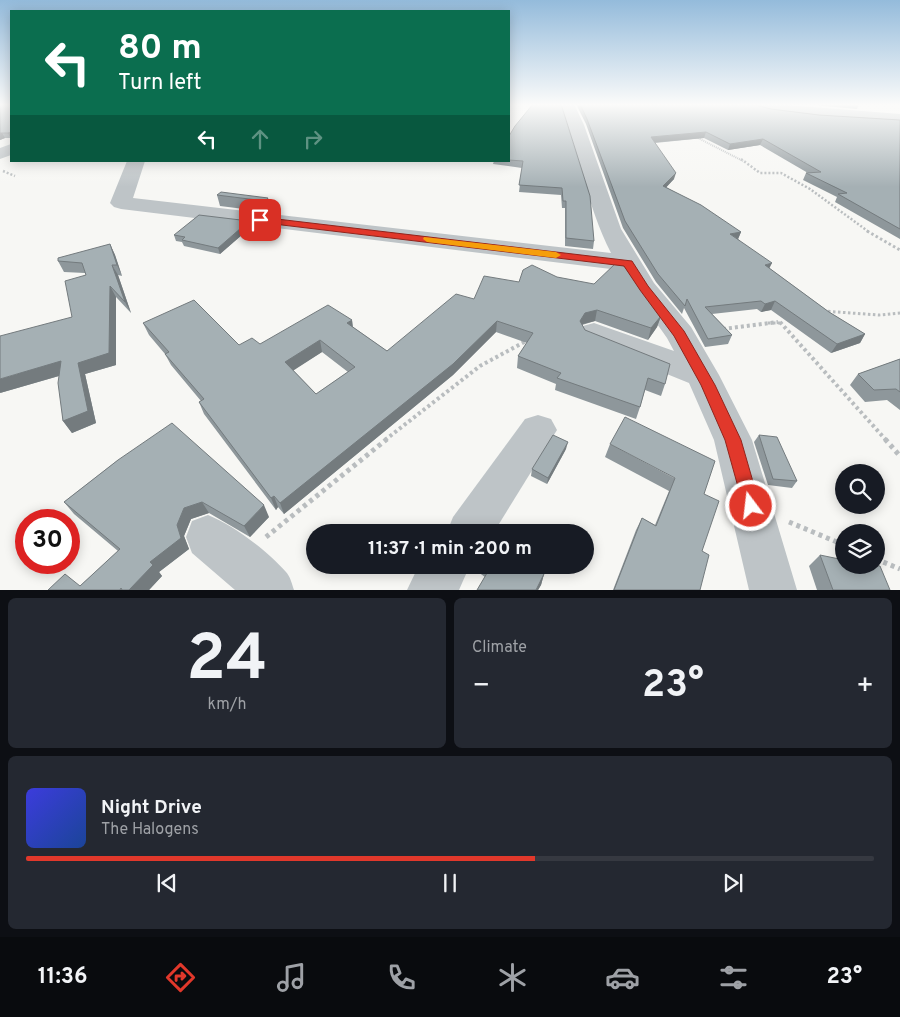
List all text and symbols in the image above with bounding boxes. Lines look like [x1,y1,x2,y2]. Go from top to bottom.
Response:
text: 80 m [118,27,202,71]
icon: left [35,30,100,95]
text: Turn left [118,70,201,97]
icon: left [193,125,221,153]
icon: ahead [246,125,274,153]
icon: right [299,125,327,153]
pin [239,199,281,241]
icon: arrive [246,206,274,234]
map controls [835,464,885,574]
button: search [835,464,885,514]
position arrow [724,479,776,531]
speed limit sign: 30 [15,509,80,574]
button: layers [835,524,885,574]
text: 11:37 · 1 min · 200 m [368,537,532,561]
text: 24 [186,621,268,703]
text: Climate [472,638,527,658]
text: 23° [642,662,704,711]
text: − [472,669,490,705]
text: + [856,669,874,705]
text: km/h [208,695,246,715]
text: Night Drive [101,796,202,820]
text: The Halogens [101,820,199,840]
icon: previous [153,869,181,897]
icon: pause [436,869,464,897]
icon: next [719,869,747,897]
icon: directions [163,960,198,995]
icon: music [274,960,309,995]
icon: phone [384,960,419,995]
icon: climate [495,960,530,995]
icon: car [605,960,640,995]
icon: filters [716,960,751,995]
text: 11:36 [38,964,87,991]
text: 23° [826,964,862,991]

